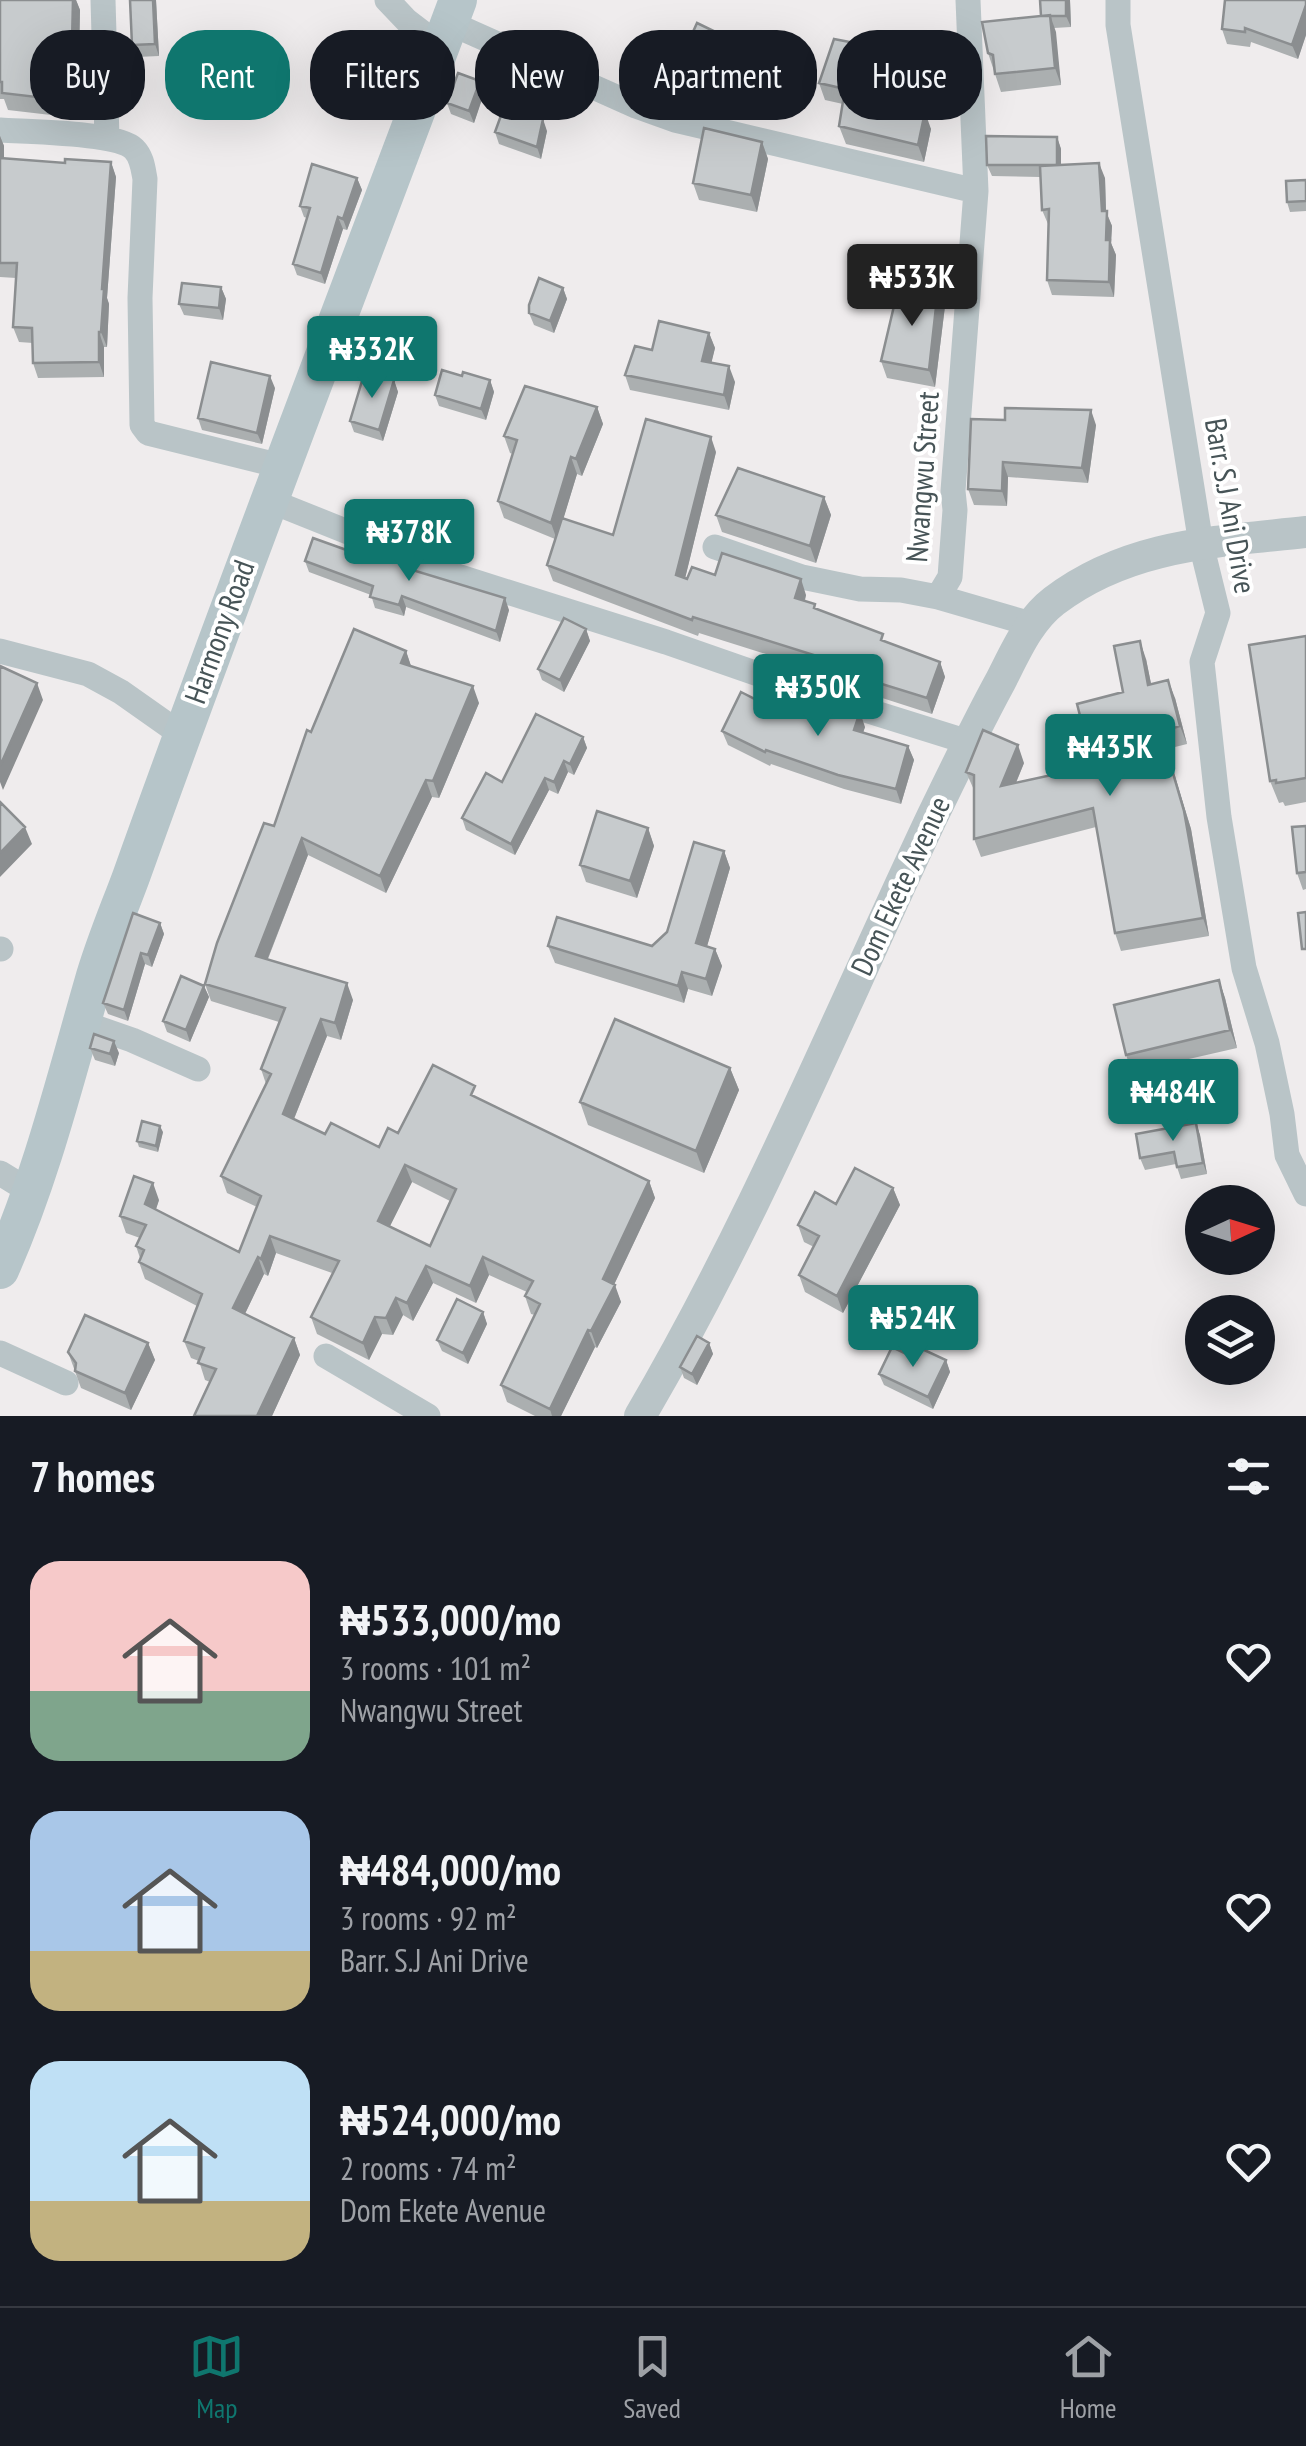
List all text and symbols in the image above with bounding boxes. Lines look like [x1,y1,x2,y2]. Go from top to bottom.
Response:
chip: Buy [30,30,145,120]
chip: Rent [165,30,290,120]
chip: Filters [310,30,455,120]
chip: New [475,30,599,120]
chip: Apartment [619,30,817,120]
chip: House [837,30,982,120]
pin: ₦533K [842,244,982,329]
text: ₦533K [869,255,955,297]
pin: ₦332K [302,316,442,401]
text: ₦332K [329,327,415,369]
street label: Nwangwu Street [896,389,947,564]
street label: Barr. S.J Ani Drive [1197,415,1266,596]
pin: ₦378K [339,499,479,584]
text: ₦378K [366,510,452,552]
street label: Harmony Road [175,554,263,709]
pin: ₦350K [748,654,888,739]
text: ₦350K [775,665,861,707]
pin: ₦435K [1040,714,1180,799]
text: ₦435K [1067,725,1153,767]
street label: Dom Ekete Avenue [841,790,958,981]
pin: ₦484K [1103,1059,1243,1144]
text: ₦484K [1130,1070,1216,1112]
north arrow [1185,1185,1275,1275]
map controls [1185,1185,1275,1385]
pin: ₦524K [843,1285,983,1370]
button: layers [1185,1295,1275,1385]
text: ₦524K [870,1296,956,1338]
text: 7 homes [30,1449,155,1504]
icon: filters [1221,1449,1276,1504]
text: ₦533,000/mo [340,1592,561,1647]
icon: home [110,1601,230,1721]
icon: heart [1221,1634,1276,1689]
text: 3 rooms · 101 m² [340,1647,531,1689]
text: Nwangwu Street [340,1689,523,1731]
text: ₦484,000/mo [340,1842,561,1897]
icon: home [110,1851,230,1971]
icon: heart [1221,1884,1276,1939]
text: 3 rooms · 92 m² [340,1897,517,1939]
text: Barr. S.J Ani Drive [340,1939,529,1981]
text: ₦524,000/mo [340,2092,561,2147]
icon: home [110,2101,230,2221]
icon: heart [1221,2134,1276,2189]
text: 2 rooms · 74 m² [340,2147,517,2189]
text: Dom Ekete Avenue [340,2189,546,2231]
tab: Map [189,2329,244,2426]
tab: Saved [623,2329,681,2426]
tab: Home [1060,2329,1117,2426]

